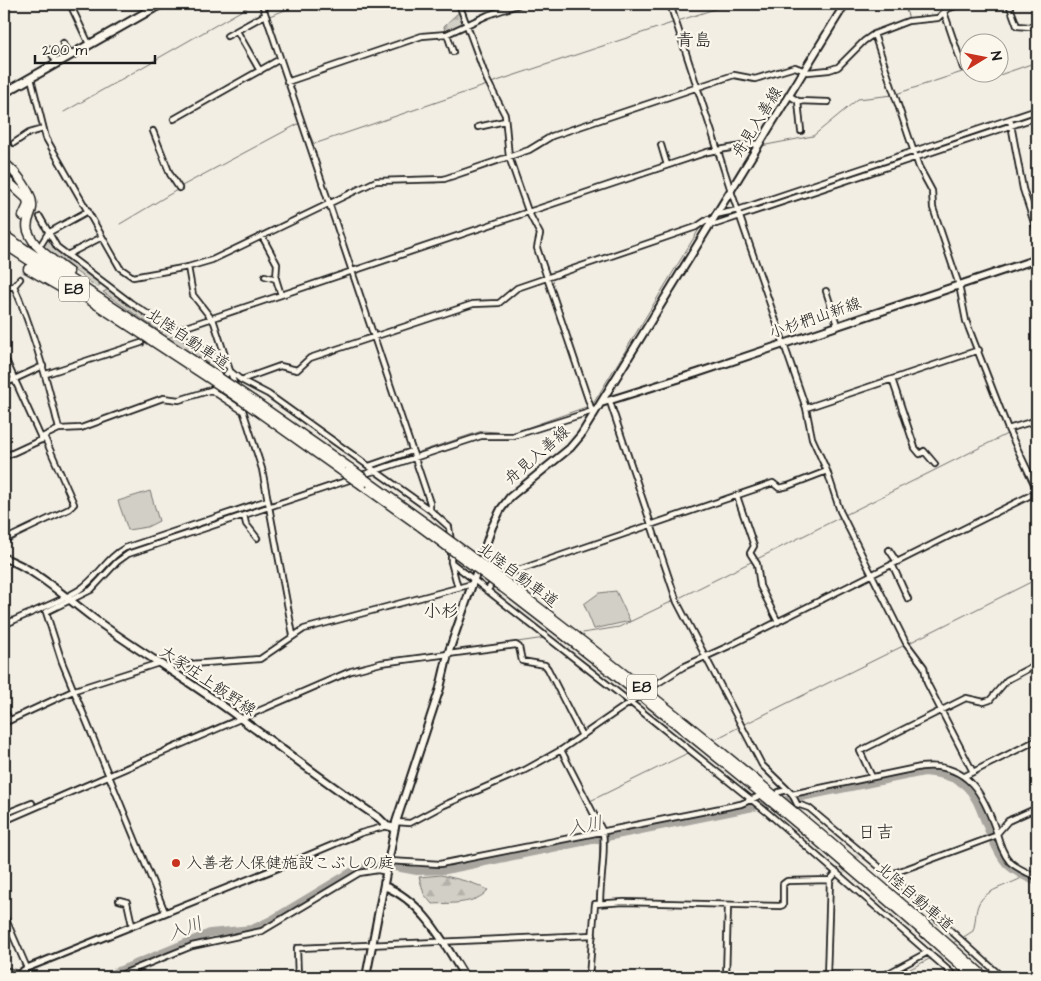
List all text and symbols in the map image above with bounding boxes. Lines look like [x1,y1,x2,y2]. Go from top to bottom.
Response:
district label: 青島 [676,28,712,53]
scale bar [35,32,155,64]
north arrow [958,32,1008,82]
text: 200 m [42,40,88,61]
text: N [985,50,1006,62]
street label: 舟見入善線 [726,82,788,162]
road number: E8 [59,276,89,302]
street label: 小杉椚山新線 [766,292,864,344]
street label: 北陸自動車道 [142,303,234,375]
street label: 舟見入善線 [500,420,574,490]
street label: 北陸自動車道 [473,537,563,613]
district label: 小杉 [423,599,459,624]
street label: 大家庄上飯野線 [155,641,261,721]
road number: E8 [627,674,657,700]
water label: 入川 [565,810,605,842]
district label: 日吉 [858,820,894,845]
place label: 入善老人保健施設こぶしの庭 [186,852,394,874]
marker: 入善老人保健施設こぶしの庭 [170,857,182,869]
street label: 北陸自動車道 [872,857,958,937]
water label: 入川 [164,911,206,947]

